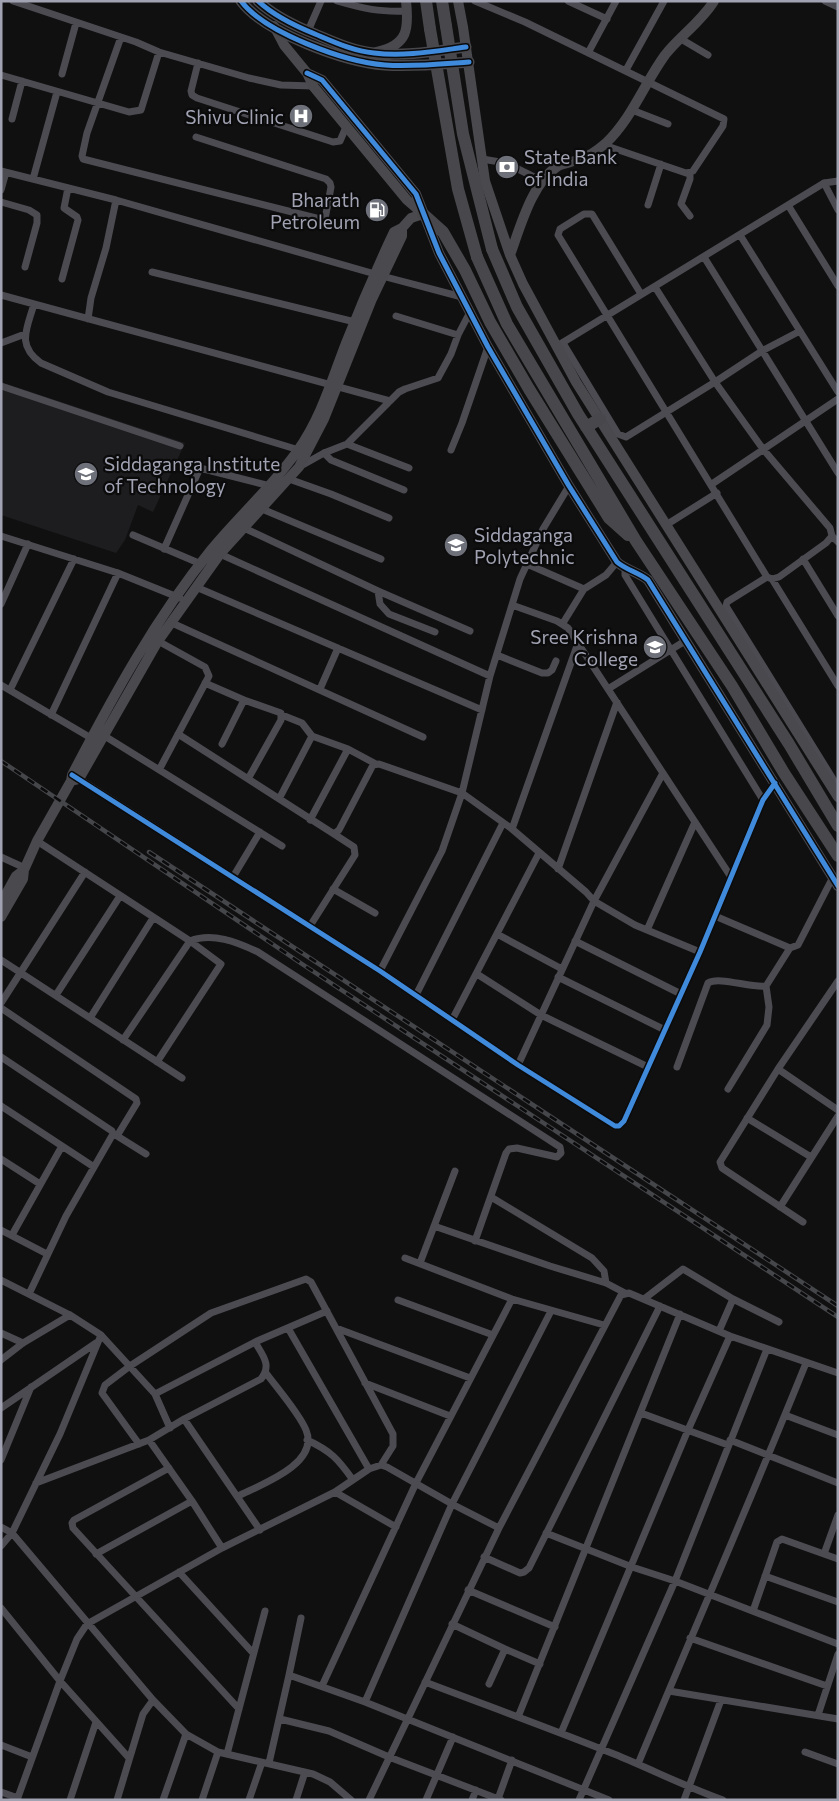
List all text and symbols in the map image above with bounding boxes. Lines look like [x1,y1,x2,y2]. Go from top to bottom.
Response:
hospital icon: Shivu Clinic [288,103,314,129]
place label: Shivu Clinic [185,105,284,128]
place label: State Bank of India [524,145,617,190]
bank icon: State Bank of India [494,154,520,180]
place label: Bharath Petroleum [270,188,360,233]
fuel station icon: Bharath Petroleum [364,197,390,223]
place label: Siddaganga Institute of Technology [104,452,280,497]
school or university icon: Siddaganga Institute of Technology [73,461,99,487]
place label: Siddaganga Polytechnic [474,523,575,568]
school or university icon: Siddaganga Polytechnic [443,532,469,558]
place label: Sree Krishna College [530,625,638,670]
school or university icon: Sree Krishna College [642,634,668,660]

